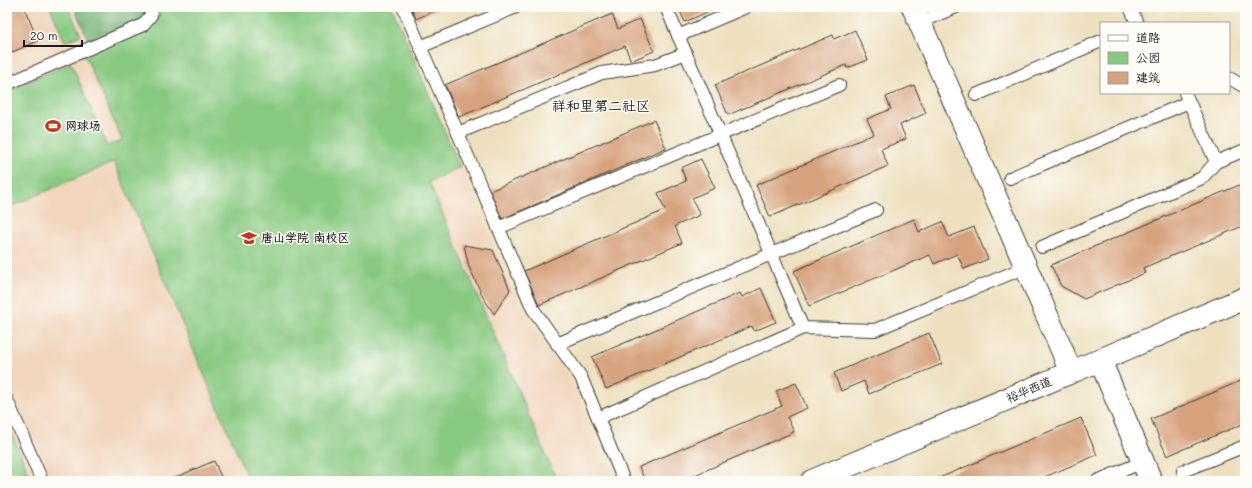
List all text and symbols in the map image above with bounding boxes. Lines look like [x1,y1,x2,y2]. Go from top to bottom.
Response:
scale bar [24,22,82,48]
legend [1100,22,1230,94]
text: 20 m [30,27,58,43]
text: 道路 [1136,29,1160,45]
text: 公园 [1136,49,1160,65]
text: 建筑 [1136,69,1160,85]
district label: 祥和里第二社区 [552,96,650,115]
sports icon: 网球场 [44,117,62,135]
place label: 网球场 [65,117,101,133]
school or university icon: 唐山学院 南校区 [240,229,258,247]
place label: 唐山学院 南校区 [261,229,349,245]
street label: 裕华西道 [1003,372,1054,406]

